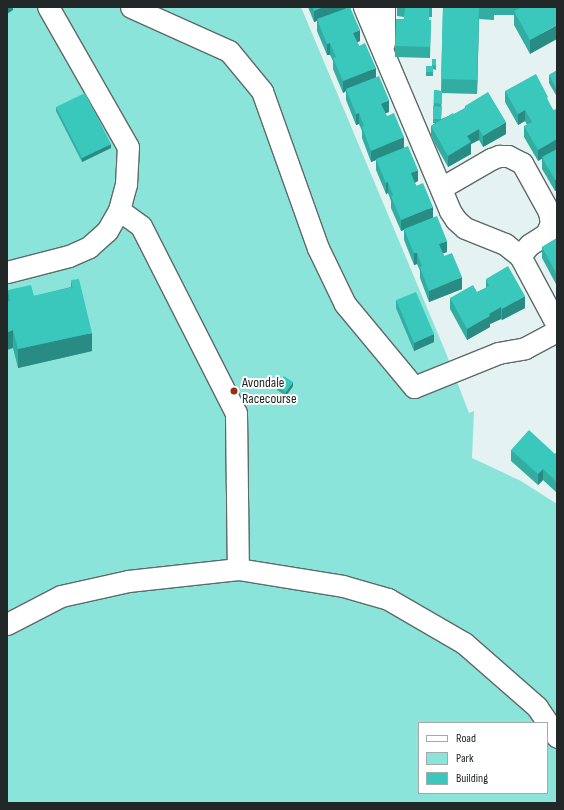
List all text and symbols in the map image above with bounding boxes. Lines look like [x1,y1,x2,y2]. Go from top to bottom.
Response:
place label: Avondale Racecourse [242,375,297,408]
marker: Avondale Racecourse [229,386,239,396]
legend [418,722,548,794]
text: Road [456,731,476,746]
text: Park [456,751,474,766]
text: Building [456,771,488,786]

